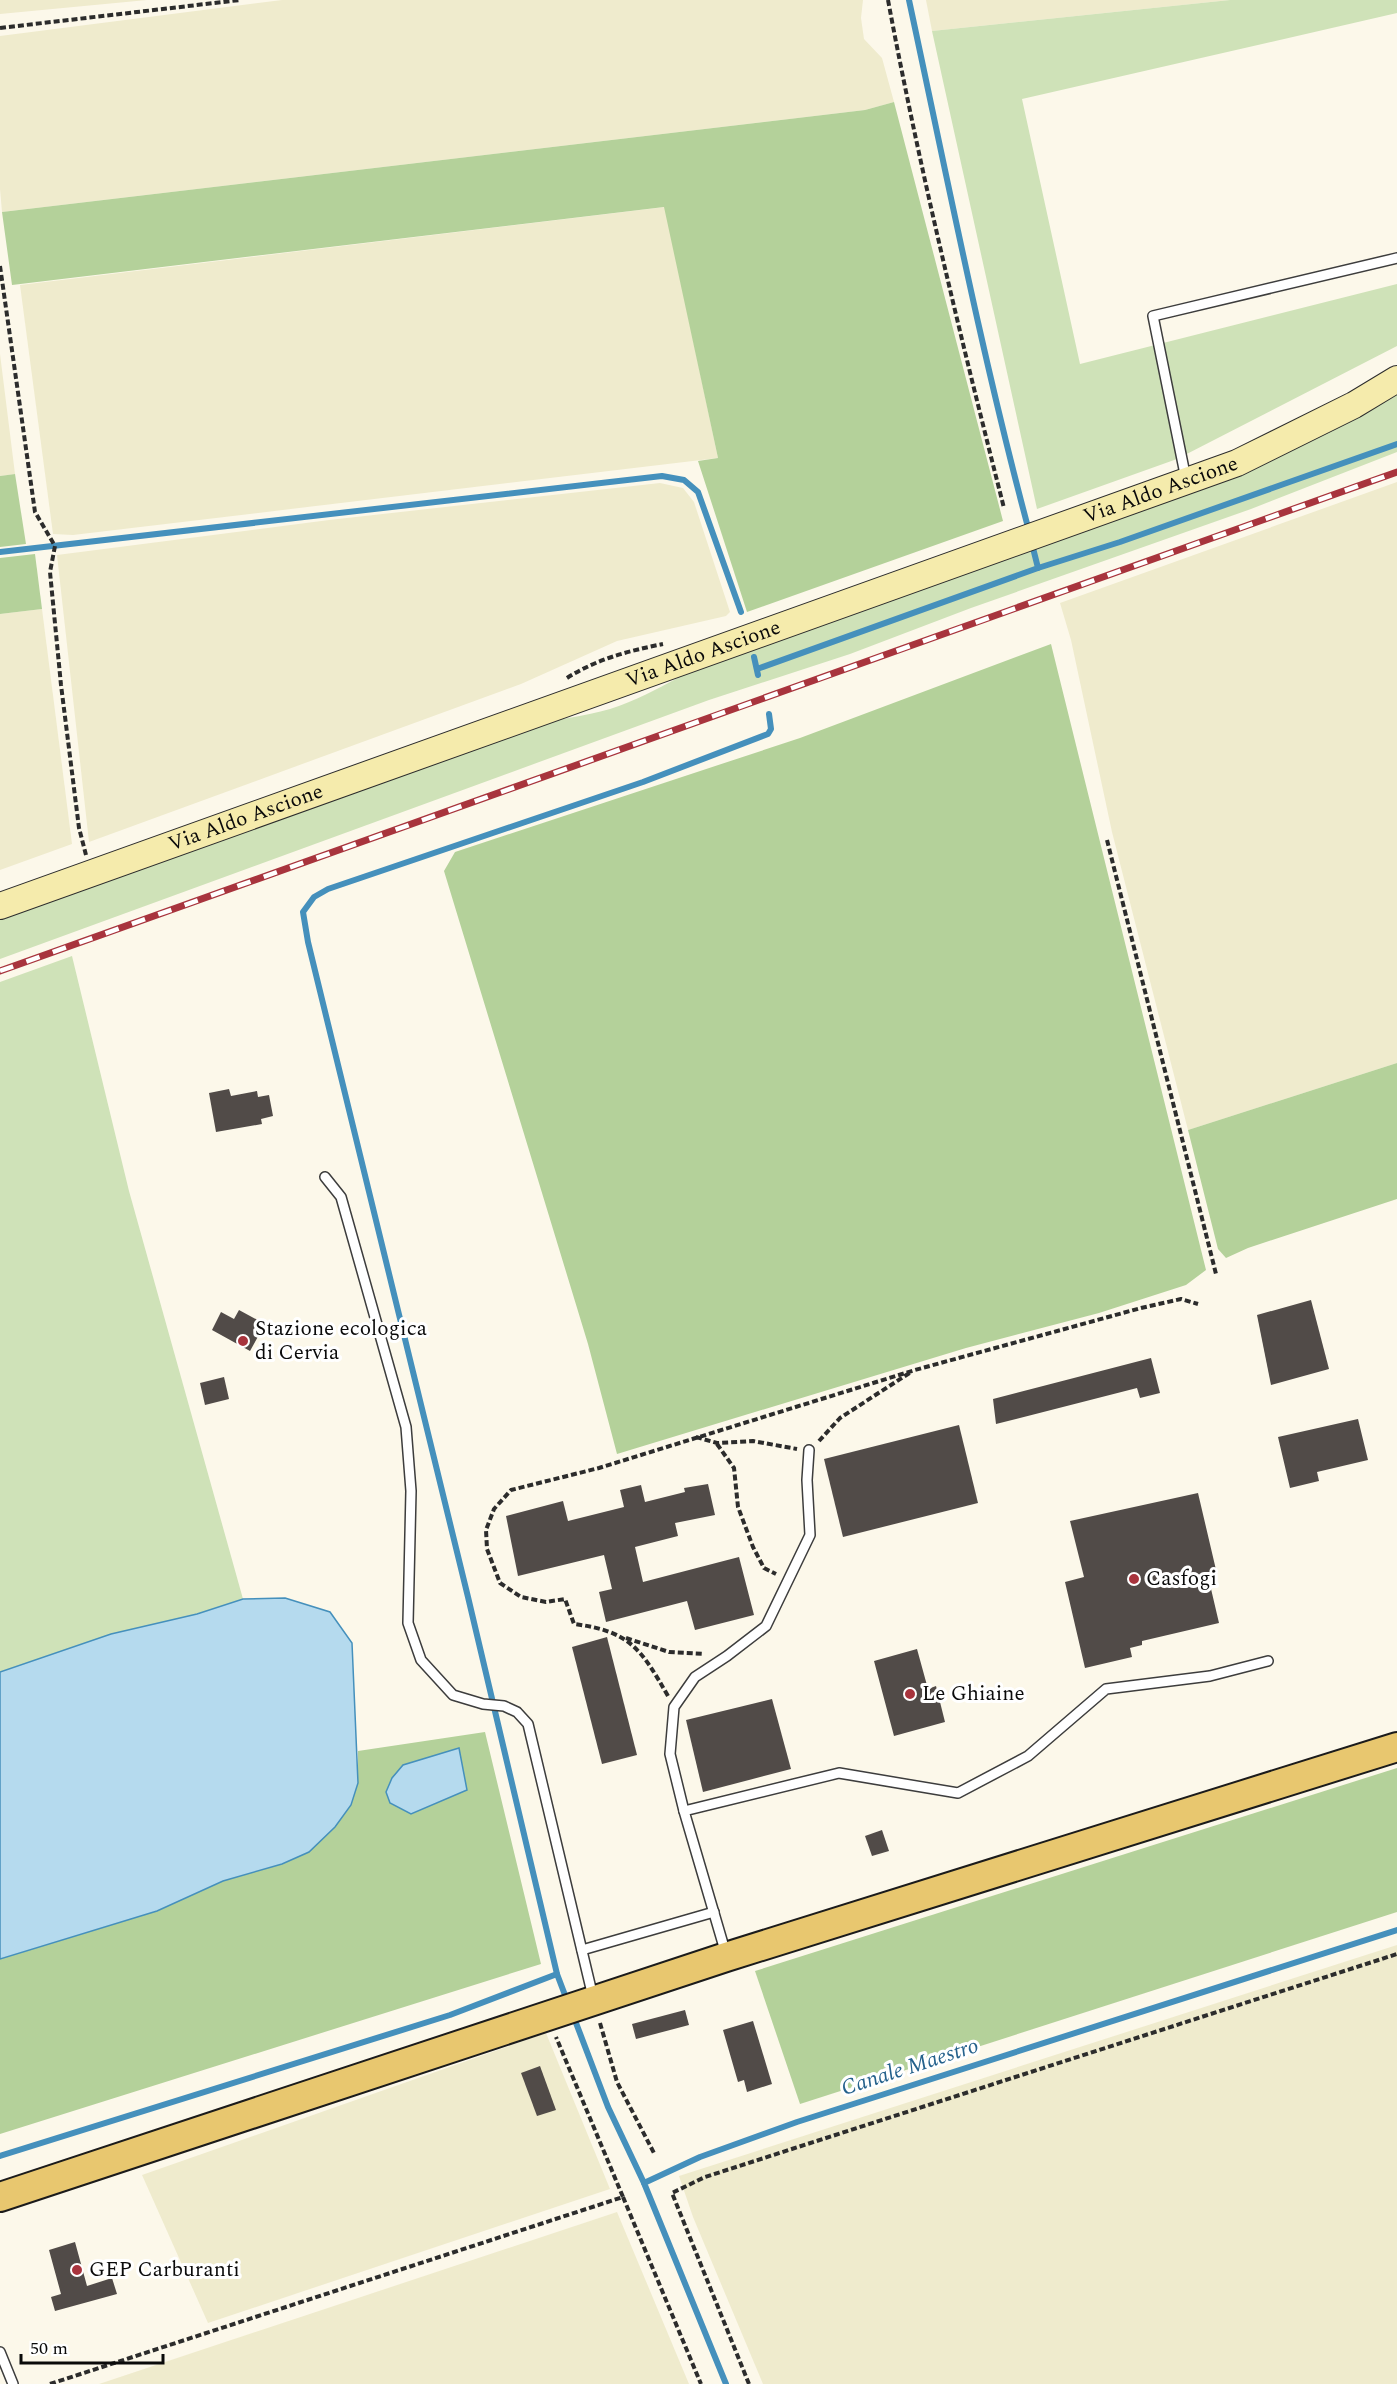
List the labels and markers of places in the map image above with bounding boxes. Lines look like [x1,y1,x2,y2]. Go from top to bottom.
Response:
place label: Stazione ecologica di Cervia [255,1313,428,1369]
marker: Stazione ecologica di Cervia [236,1334,250,1348]
place label: Casfogi [1146,1563,1217,1595]
marker: Casfogi [1127,1572,1141,1586]
place label: Le Ghiaine [922,1678,1025,1710]
marker: Le Ghiaine [903,1687,917,1701]
place label: GEP Carburanti [89,2254,240,2286]
marker: GEP Carburanti [70,2263,84,2277]

